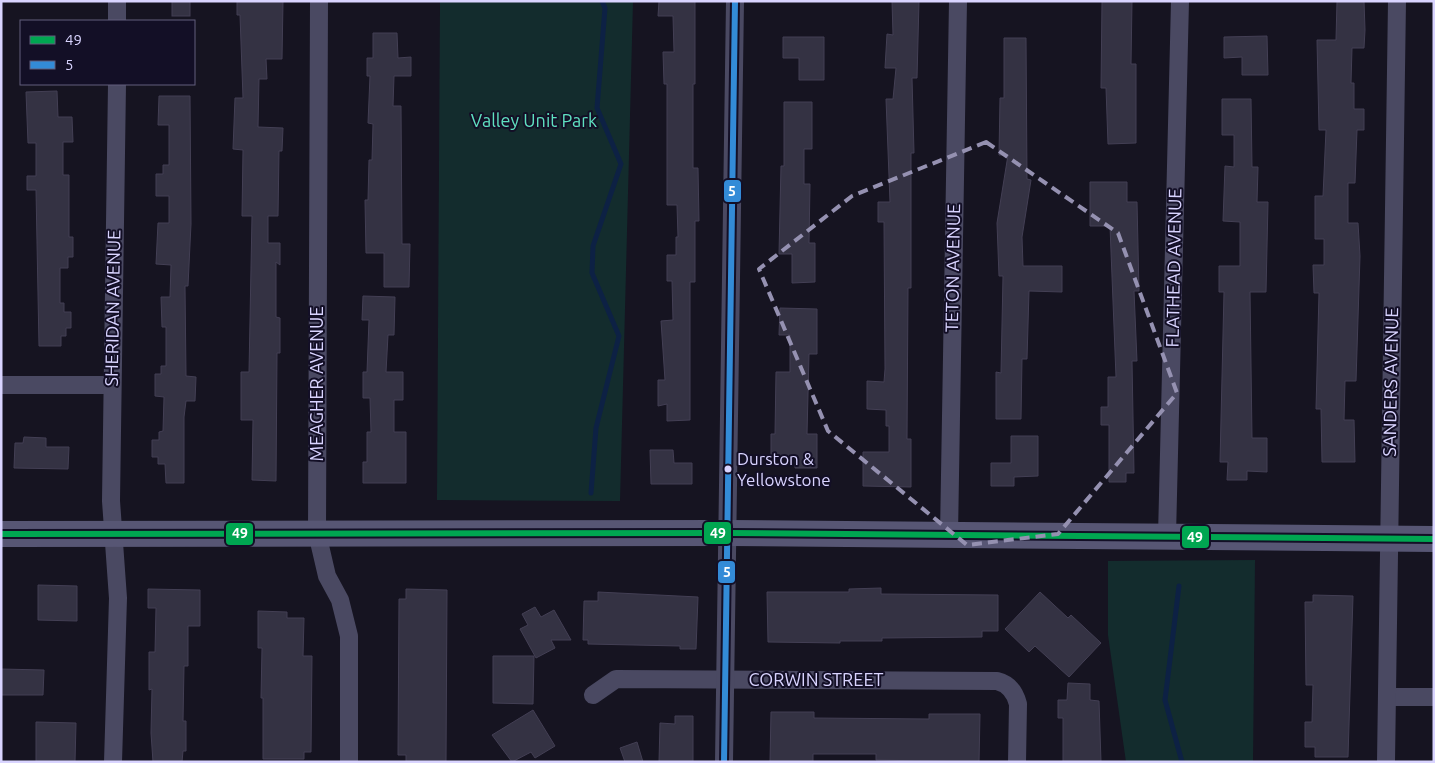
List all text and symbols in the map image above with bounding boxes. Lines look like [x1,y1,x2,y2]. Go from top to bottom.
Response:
legend [20,20,195,85]
text: 49 [65,31,82,48]
text: 5 [65,56,73,73]
park label: Valley Unit Park [471,110,597,130]
line badge: 5 [723,179,742,203]
text: 5 [728,183,736,199]
street label: FLATHEAD AVENUE [1162,188,1184,348]
street label: TETON AVENUE [941,204,963,332]
street label: SHERIDAN AVENUE [101,229,123,386]
street label: MEAGHER AVENUE [306,307,326,462]
street label: SANDERS AVENUE [1379,307,1401,457]
place label: Durston & Yellowstone [737,449,831,489]
marker: Durston & Yellowstone [723,464,733,474]
line badge: 49 [703,521,732,545]
line badge: 49 [225,522,254,546]
text: 49 [232,525,248,541]
text: 49 [710,525,726,541]
line badge: 49 [1181,525,1210,549]
text: 49 [1187,529,1203,545]
line badge: 5 [717,560,736,584]
text: 5 [723,564,731,580]
street label: CORWIN STREET [748,669,884,689]

